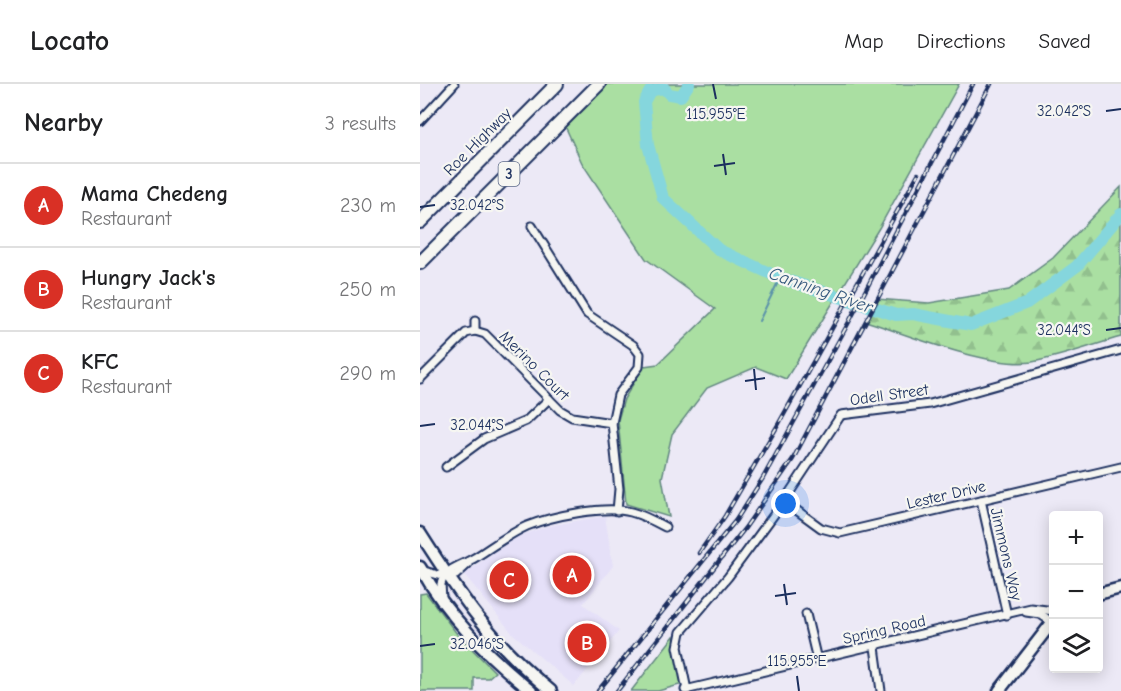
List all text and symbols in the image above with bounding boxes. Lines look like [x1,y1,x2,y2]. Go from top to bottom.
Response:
text: Locato [30,25,109,57]
text: Map [844,29,884,53]
text: Directions [917,29,1006,53]
text: Saved [1039,29,1091,53]
text: 32.042°S [1037,102,1091,120]
street label: Roe Highway [440,104,516,179]
text: 115.955°E [686,105,746,123]
text: Nearby [24,108,103,138]
text: 3 results [325,112,396,135]
road number: 3 [498,162,520,186]
text: Mama Chedeng [81,181,228,207]
text: A [38,194,49,217]
text: 230 m [340,194,396,217]
text: 32.042°S [450,196,504,214]
text: Restaurant [81,207,171,230]
water label: Canning River [766,263,876,318]
text: Hungry Jack's [81,265,215,291]
text: B [37,278,50,301]
text: 250 m [339,278,396,301]
text: Restaurant [81,291,171,314]
text: 32.044°S [1037,321,1091,339]
street label: Merino Court [496,327,573,405]
text: KFC [81,349,119,375]
text: C [37,362,50,385]
text: 290 m [340,362,396,385]
text: Restaurant [81,375,171,398]
street label: Odell Street [849,381,930,409]
text: 32.044°S [450,416,504,434]
street label: Lester Drive [905,477,988,513]
your location [771,489,800,518]
street label: Jimmons Way [987,506,1026,603]
map controls [1049,511,1103,673]
button: + [1049,511,1103,565]
pin: A [552,552,592,598]
pin: C [490,558,529,602]
button: − [1049,565,1103,619]
street label: Spring Road [841,612,927,648]
button: layers [1049,619,1103,673]
pin: B [568,620,606,666]
text: 32.046°S [450,635,504,653]
text: 115.955°E [767,652,827,670]

